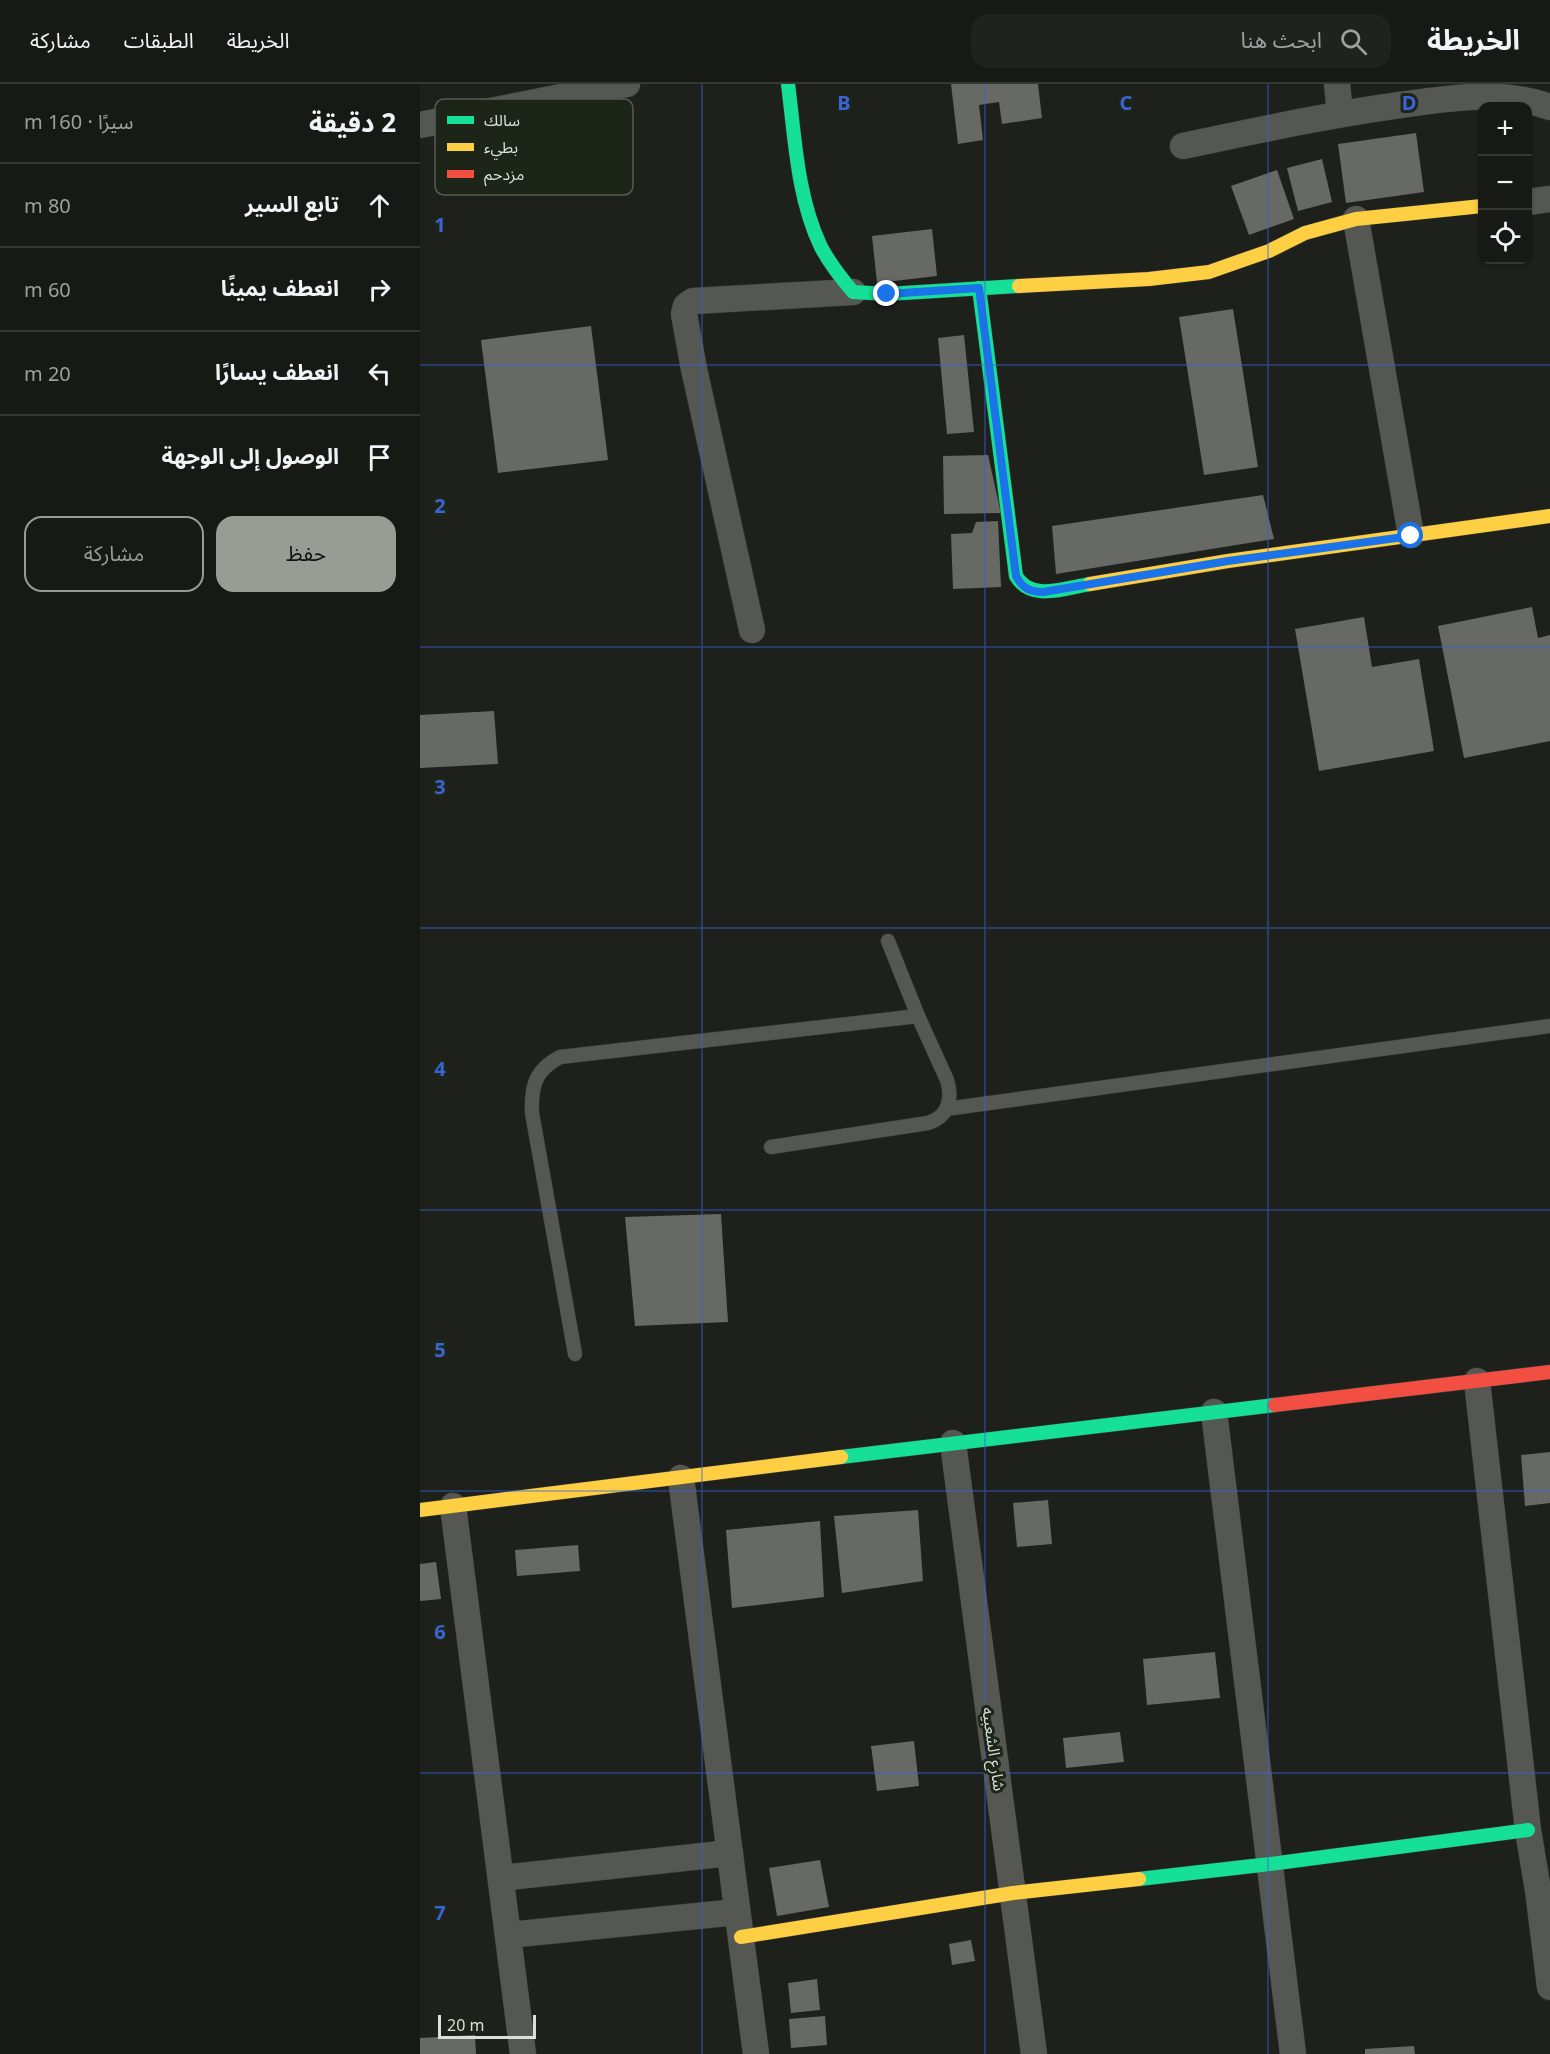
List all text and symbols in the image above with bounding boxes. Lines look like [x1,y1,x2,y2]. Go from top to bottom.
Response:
search box [971,14,1391,68]
text: الخريطة [1427,20,1520,58]
text: ابحث هنا [1240,24,1322,54]
icon: search [1337,25,1370,58]
text: مشاركة [30,26,91,54]
text: الطبقات [124,26,194,54]
text: الخريطة [227,26,290,54]
text: B [837,89,851,116]
text: C [1120,89,1133,116]
text: D [1402,89,1416,116]
legend [435,99,633,195]
map controls [1478,102,1532,264]
button: + [1478,102,1532,156]
text: 2 دقيقة [309,104,396,140]
text: سيرًا · 160 m [24,108,133,135]
text: سالك [484,109,520,131]
text: بطيء [484,136,518,160]
button: − [1478,156,1532,210]
text: مزدحم [484,163,524,187]
text: تابع السير [245,188,339,218]
icon: ahead [363,189,396,222]
text: 80 m [24,192,71,219]
button: locate [1478,210,1532,264]
text: 1 [434,211,446,238]
text: انعطف يمينًا [221,272,339,302]
icon: right [363,273,396,306]
text: 60 m [24,276,71,303]
route end [873,280,899,306]
text: انعطف يسارًا [215,356,339,386]
icon: left [363,357,396,390]
text: 20 m [24,360,71,387]
text: الوصول إلى الوجهة [161,440,339,470]
icon: arrive [363,441,396,474]
text: 2 [434,492,446,519]
button: مشاركة [24,516,204,592]
button: حفظ [216,516,396,592]
route start [1397,522,1423,548]
text: 3 [434,773,446,800]
text: 4 [434,1055,446,1082]
text: 5 [434,1336,446,1363]
text: 6 [434,1618,446,1645]
street label: شارع الشعبيه [975,1706,1011,1793]
text: 7 [434,1899,446,1926]
scale bar [438,2012,536,2040]
text: 20 m [447,2014,484,2036]

